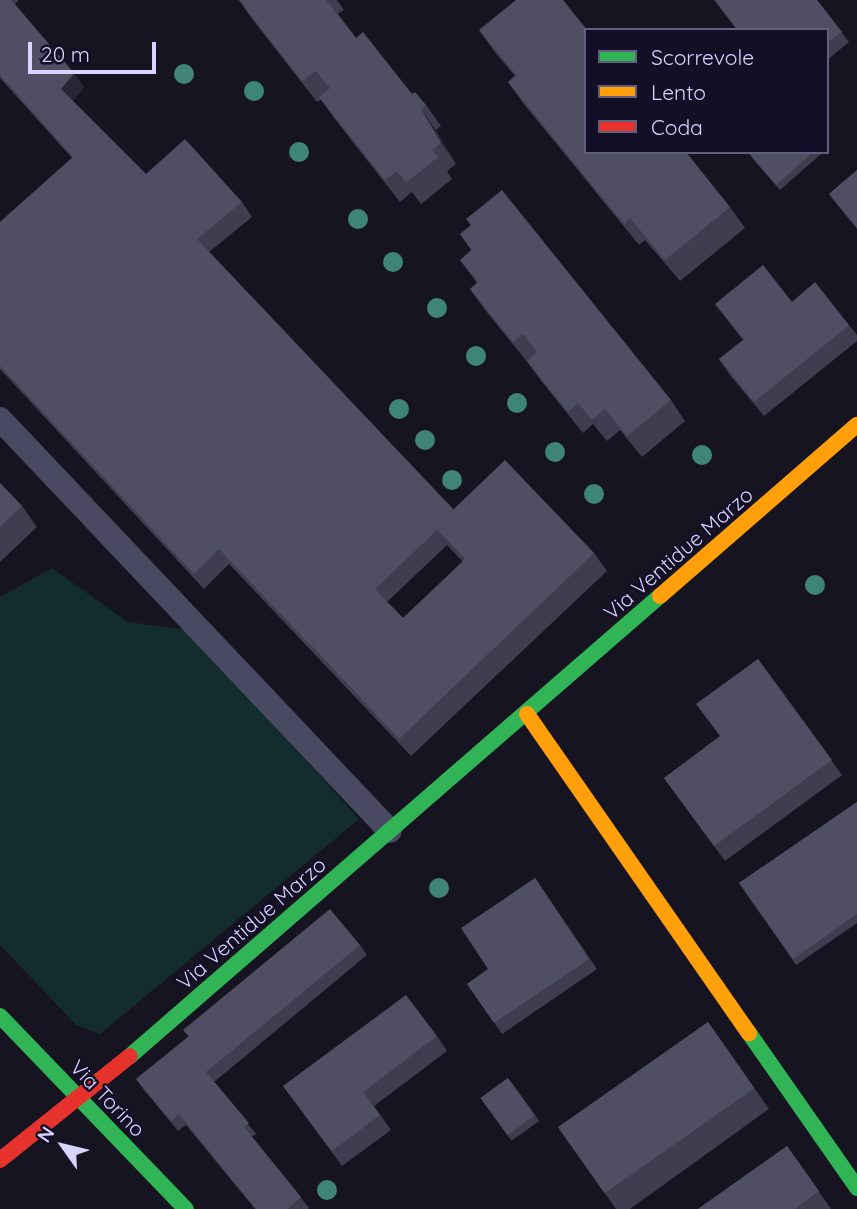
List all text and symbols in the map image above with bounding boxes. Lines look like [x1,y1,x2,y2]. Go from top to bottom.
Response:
scale bar [32,28,159,72]
legend [584,28,829,154]
text: 20 m [41,41,90,67]
text: Scorrevole [651,44,754,70]
text: Lento [651,79,706,105]
text: Coda [651,114,703,140]
street label: Via Ventidue Marzo [598,481,758,625]
street label: Via Ventidue Marzo [171,851,331,995]
street label: Via Torino [65,1054,151,1142]
north arrow [28,1111,98,1181]
text: N [32,1122,59,1147]

